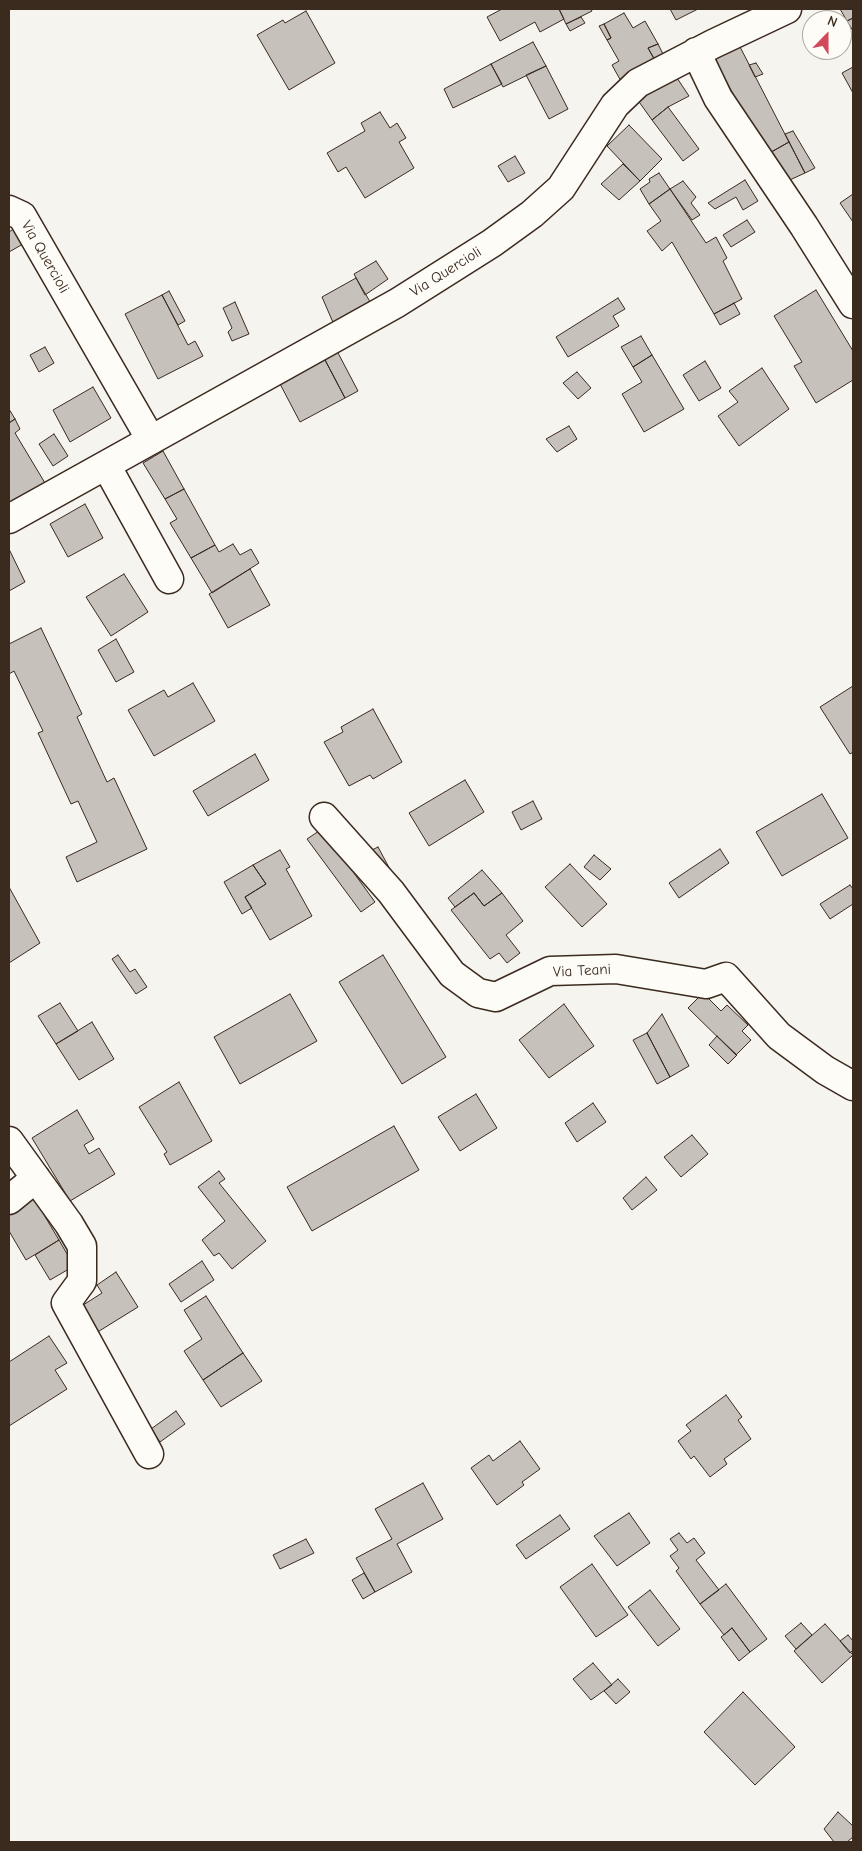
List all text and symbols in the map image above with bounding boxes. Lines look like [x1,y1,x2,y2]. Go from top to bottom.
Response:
north arrow [802,10,852,60]
text: N [825,12,840,31]
street label: Via Quercioli [17,218,73,296]
street label: Via Quercioli [407,243,485,301]
street label: Via Teani [553,961,611,981]

